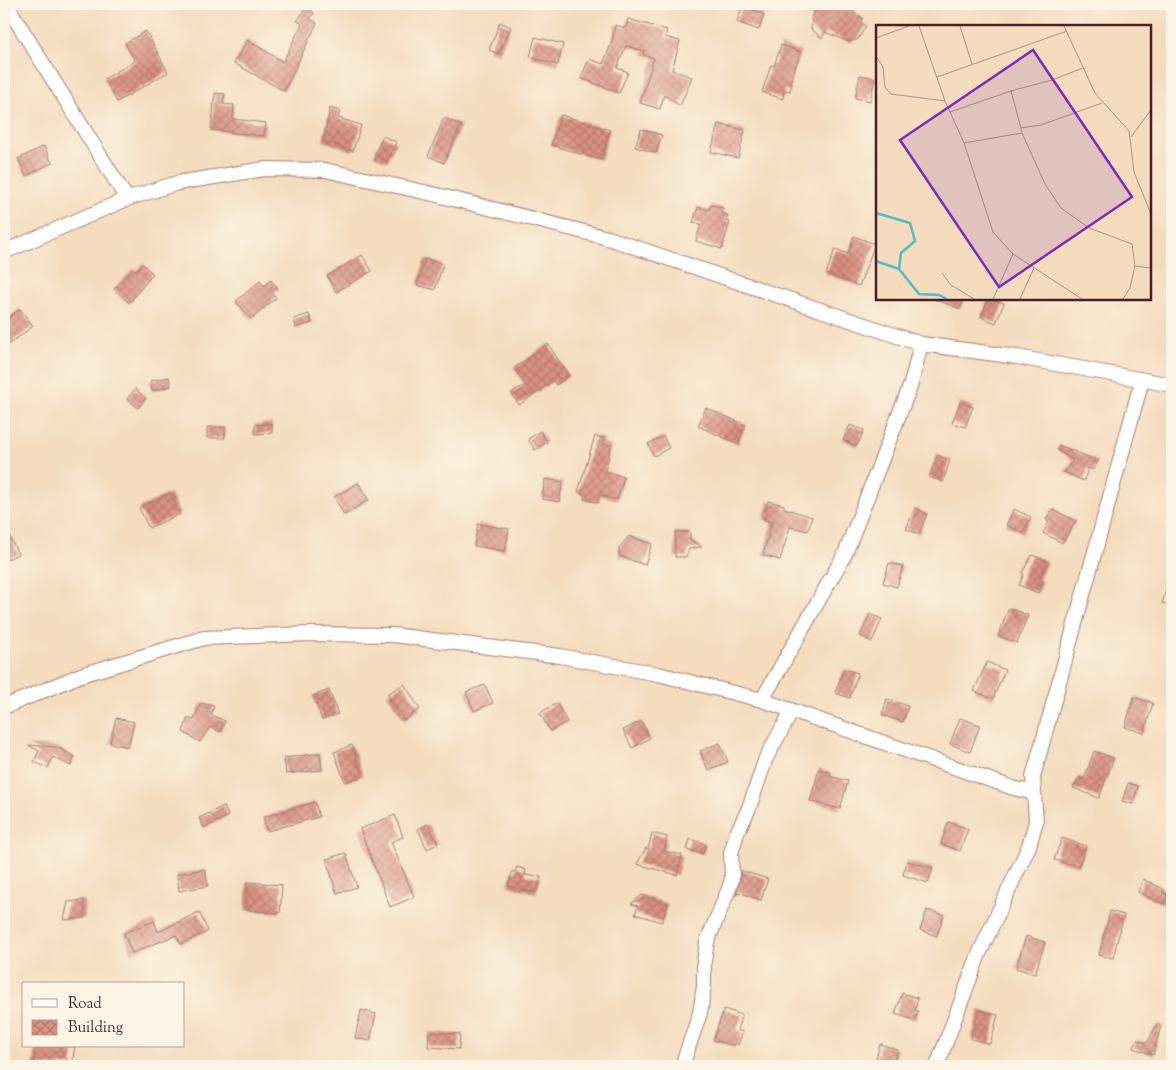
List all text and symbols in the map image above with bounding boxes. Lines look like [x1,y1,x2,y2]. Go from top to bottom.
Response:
inset map [876,25,1151,300]
legend [22,982,185,1048]
text: Road [68,994,102,1015]
text: Building [68,1018,123,1039]

